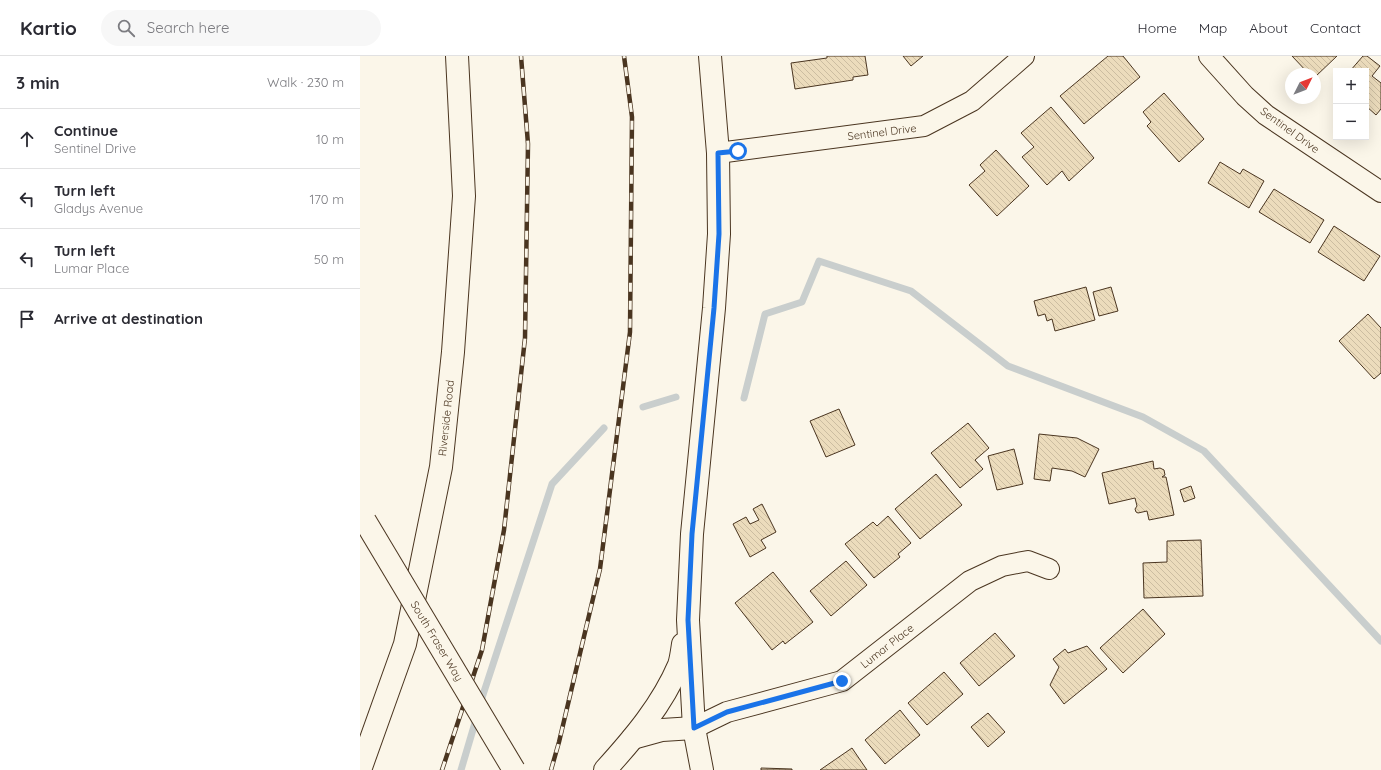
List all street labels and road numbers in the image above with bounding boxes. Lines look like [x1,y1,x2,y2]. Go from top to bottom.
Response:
street label: Sentinel Drive [1258,104,1322,156]
street label: Sentinel Drive [847,121,917,143]
street label: Riverside Road [435,379,457,457]
street label: South Fraser Way [408,598,466,684]
street label: Lumar Place [858,621,916,671]

